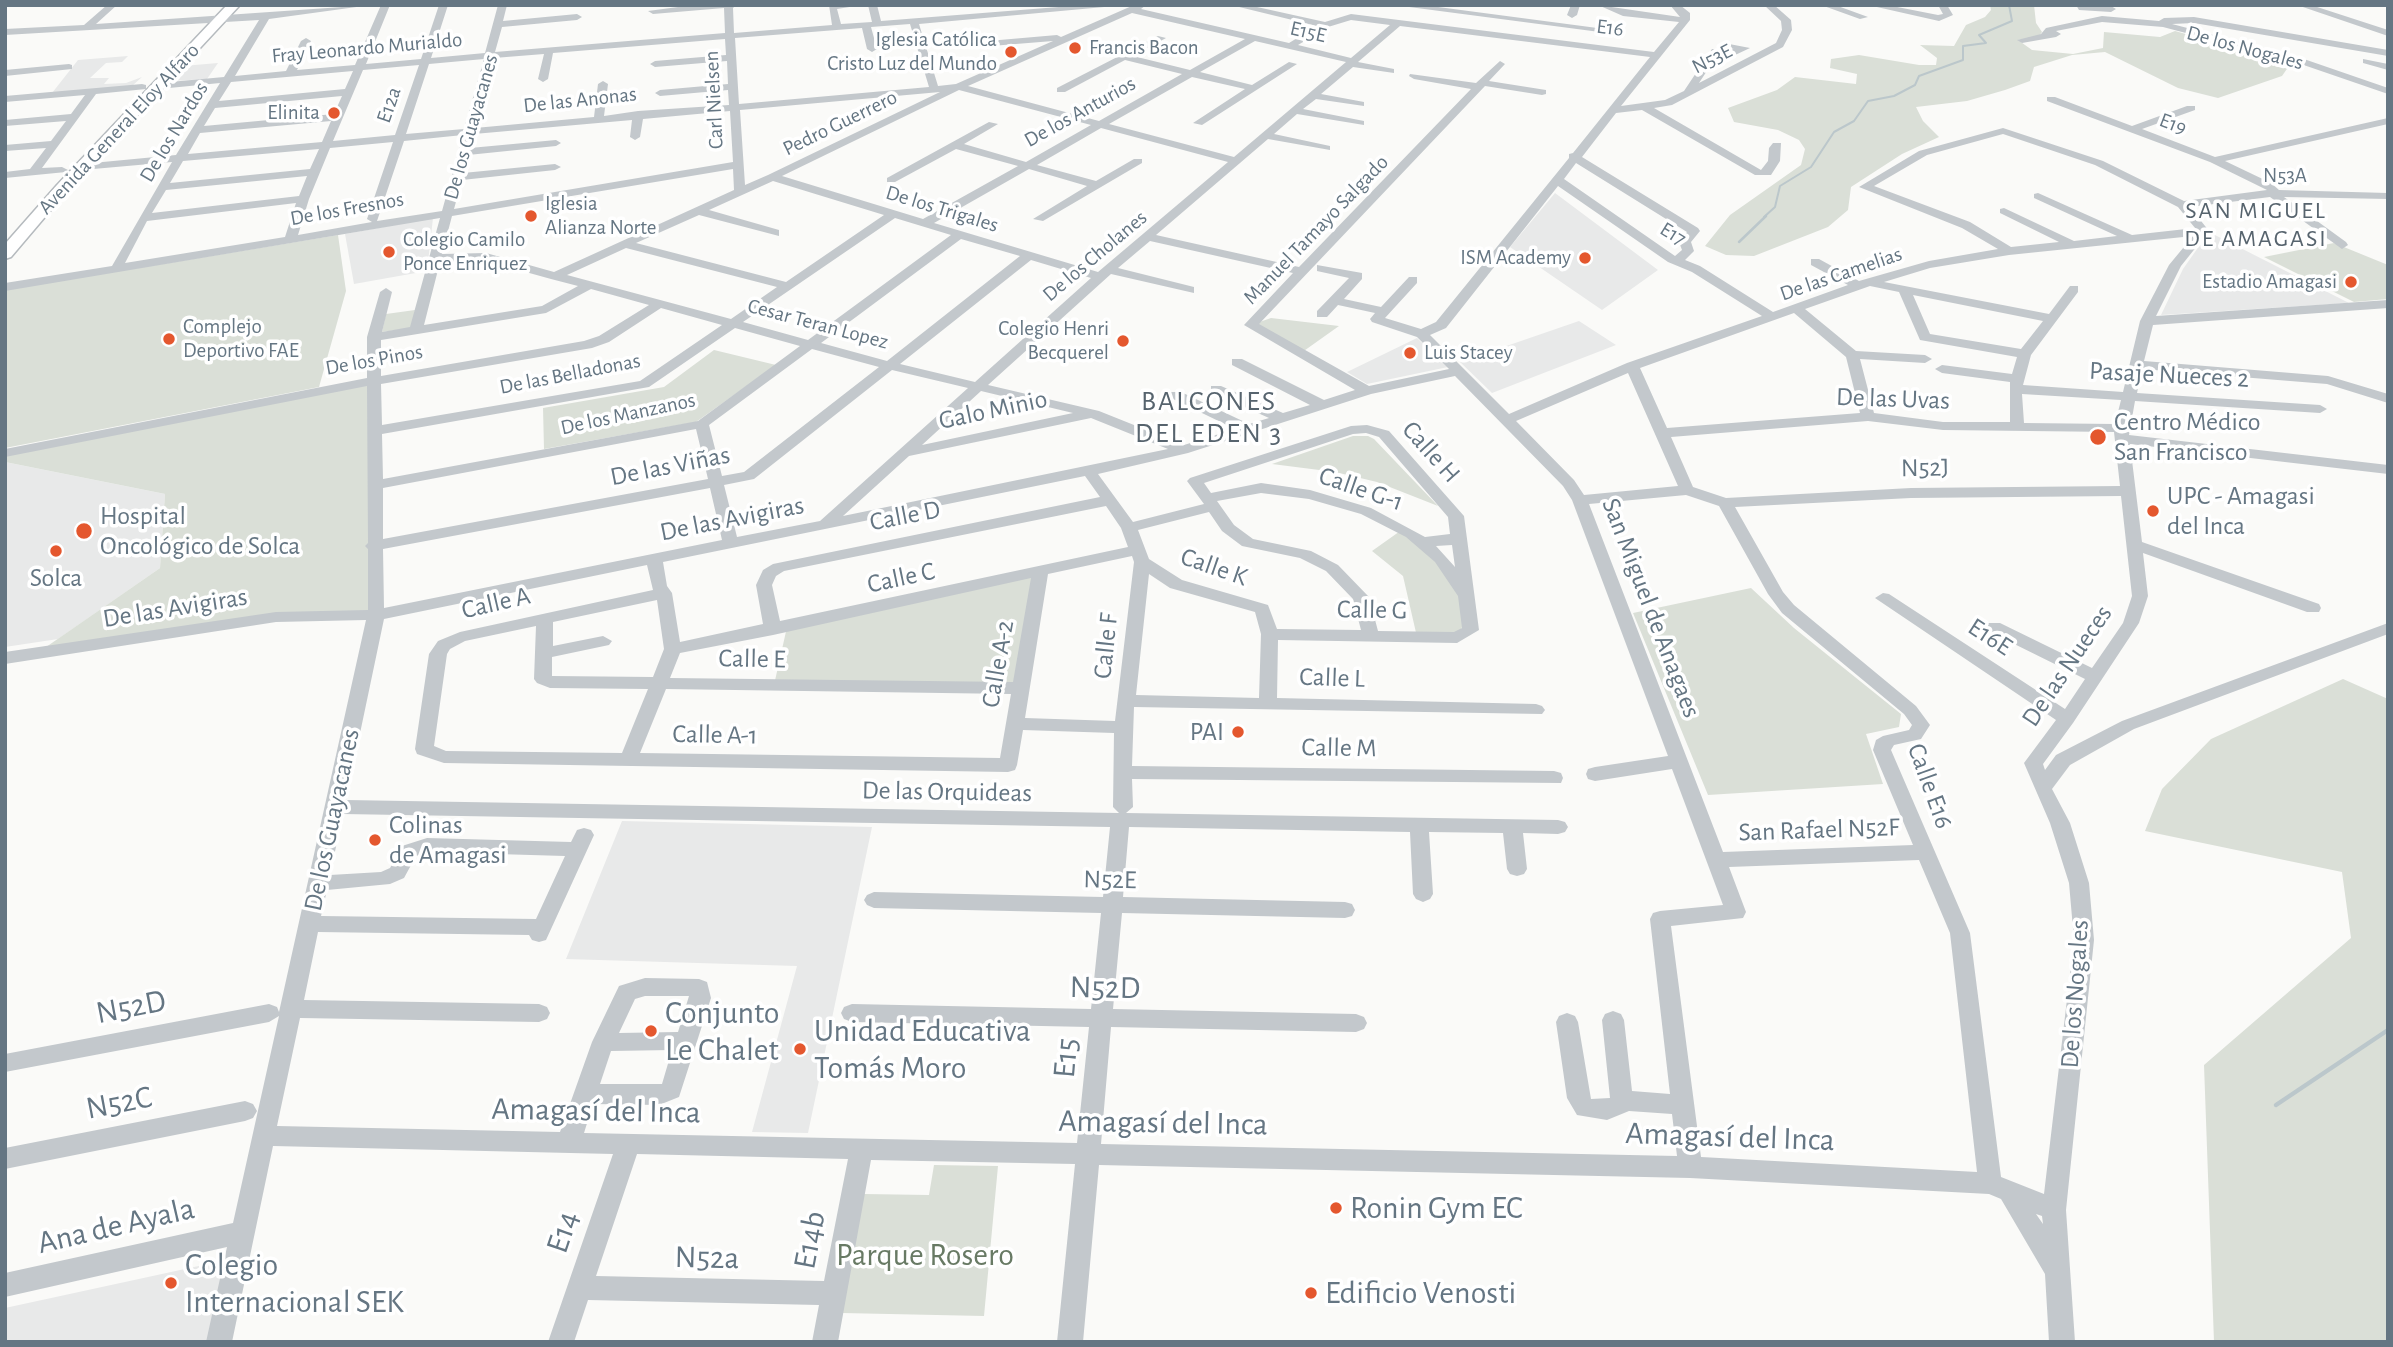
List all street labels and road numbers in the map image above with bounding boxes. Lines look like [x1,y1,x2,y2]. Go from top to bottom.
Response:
street label: E16 [1595,14,1625,42]
street label: E15E [1288,16,1328,48]
street label: De los Nogales [2184,20,2306,76]
street label: Fray Leonardo Murialdo [271,27,463,69]
street label: Avenida General Eloy Alfaro [33,38,205,220]
street label: N53E [1688,38,1736,80]
street label: Carl Nielsen [699,50,729,150]
street label: De los Guayacanes [438,52,504,202]
street label: De los Anturios [1020,71,1140,153]
street label: De los Nardos [134,77,214,187]
street label: De las Anonas [522,82,638,118]
street label: E12a [371,84,407,126]
street label: Pedro Guerrero [779,84,901,162]
street label: E19 [2156,107,2190,141]
street label: Manuel Tamayo Salgado [1238,150,1394,310]
street label: N53A [2263,163,2307,189]
street label: De los Trigales [883,180,1001,238]
street label: De los Fresnos [288,187,406,231]
street label: De los Cholanes [1038,205,1152,307]
street label: E17 [1655,216,1691,252]
street label: De las Camelias [1777,241,1905,307]
street label: Cesar Teran Lopez [745,293,891,355]
street label: De los Pinos [323,339,425,381]
street label: De las Belladonas [497,348,643,400]
street label: Pasaje Nueces 2 [2088,355,2250,395]
street label: De las Uvas [1836,381,1950,417]
street label: Galo Minio [936,383,1050,437]
street label: De los Manzanos [558,387,698,441]
street label: Calle H [1395,415,1467,489]
street label: De las Viñas [607,439,733,493]
street label: N52J [1900,452,1950,484]
street label: Calle G-1 [1315,460,1407,518]
street label: De las Avigiras [657,490,807,548]
street label: Calle D [867,494,943,538]
street label: San Miguel de Anagaes [1595,494,1707,722]
street label: Calle K [1176,541,1252,593]
street label: Calle C [864,556,938,600]
street label: Calle A [459,580,533,626]
street label: De las Avigiras [100,581,250,635]
street label: Calle G [1337,594,1407,626]
street label: De las Nueces [2015,599,2119,733]
street label: E16E [1962,611,2018,663]
street label: Calle F [1087,612,1125,680]
street label: Calle A-2 [975,618,1021,710]
street label: Calle E [718,643,786,675]
street label: Calle L [1299,661,1365,695]
street label: Calle A-1 [672,719,758,751]
street label: De los Guayacanes [297,726,367,914]
street label: Calle M [1301,732,1377,764]
street label: Calle E16 [1900,739,1960,833]
street label: De las Orquideas [862,775,1032,809]
street label: San Rafael N52F [1738,812,1900,848]
street label: N52E [1083,864,1137,896]
street label: De los Nogales [2054,919,2096,1069]
street label: N52D [1069,968,1141,1008]
street label: N52D [93,981,169,1033]
street label: E15 [1045,1036,1087,1080]
street label: N52C [83,1078,155,1128]
street label: Amagasí del Inca [491,1090,701,1132]
street label: Amagasí del Inca [1058,1102,1268,1144]
street label: Amagasí del Inca [1625,1114,1835,1160]
street label: Ana de Ayala [34,1189,198,1263]
street label: E14 [538,1206,588,1258]
street label: E14b [786,1208,834,1272]
street label: N52a [674,1238,740,1278]

